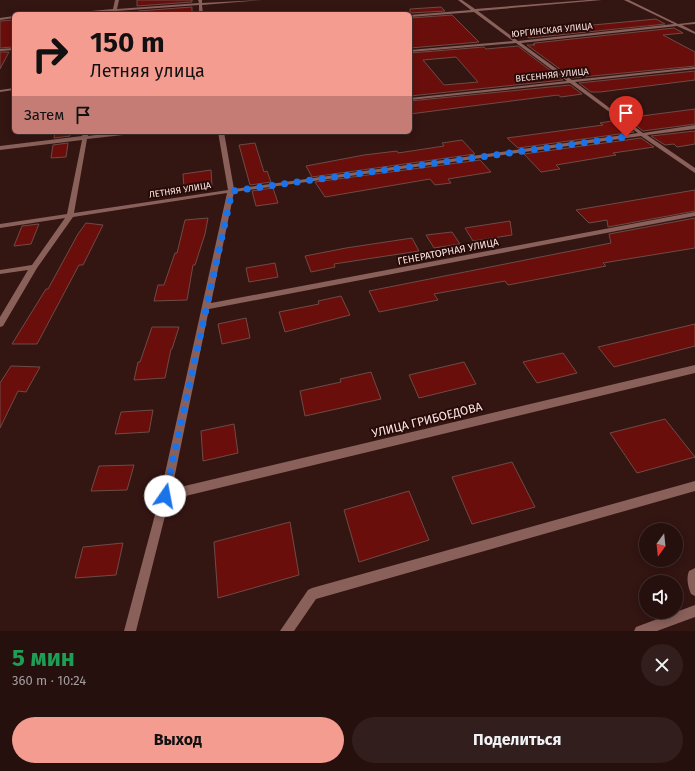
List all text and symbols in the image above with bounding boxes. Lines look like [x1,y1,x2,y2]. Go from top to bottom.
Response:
street label: ЮРГИНСКАЯ УЛИЦА [511,21,594,39]
text: 150 m [90,26,165,59]
icon: right [24,28,76,80]
text: Летняя улица [90,60,205,82]
street label: ВЕСЕННЯЯ УЛИЦА [515,66,590,84]
pin [609,96,643,137]
icon: arrive [615,102,637,124]
icon: arrive [72,104,94,126]
text: Затем [24,106,64,124]
street label: ЛЕТНЯЯ УЛИЦА [148,180,213,200]
street label: ГЕНЕРАТОРНАЯ УЛИЦА [397,236,500,268]
street label: УЛИЦА ГРИБОЕДОВА [370,400,484,440]
position arrow [144,475,186,517]
north arrow [639,523,683,567]
map controls [639,523,683,619]
button: sound [639,575,683,619]
text: 5 мин [12,644,75,672]
button: close [641,644,683,686]
text: 360 m · 10:24 [12,673,86,688]
button: Выход [12,717,344,763]
button: Поделиться [352,717,683,763]

